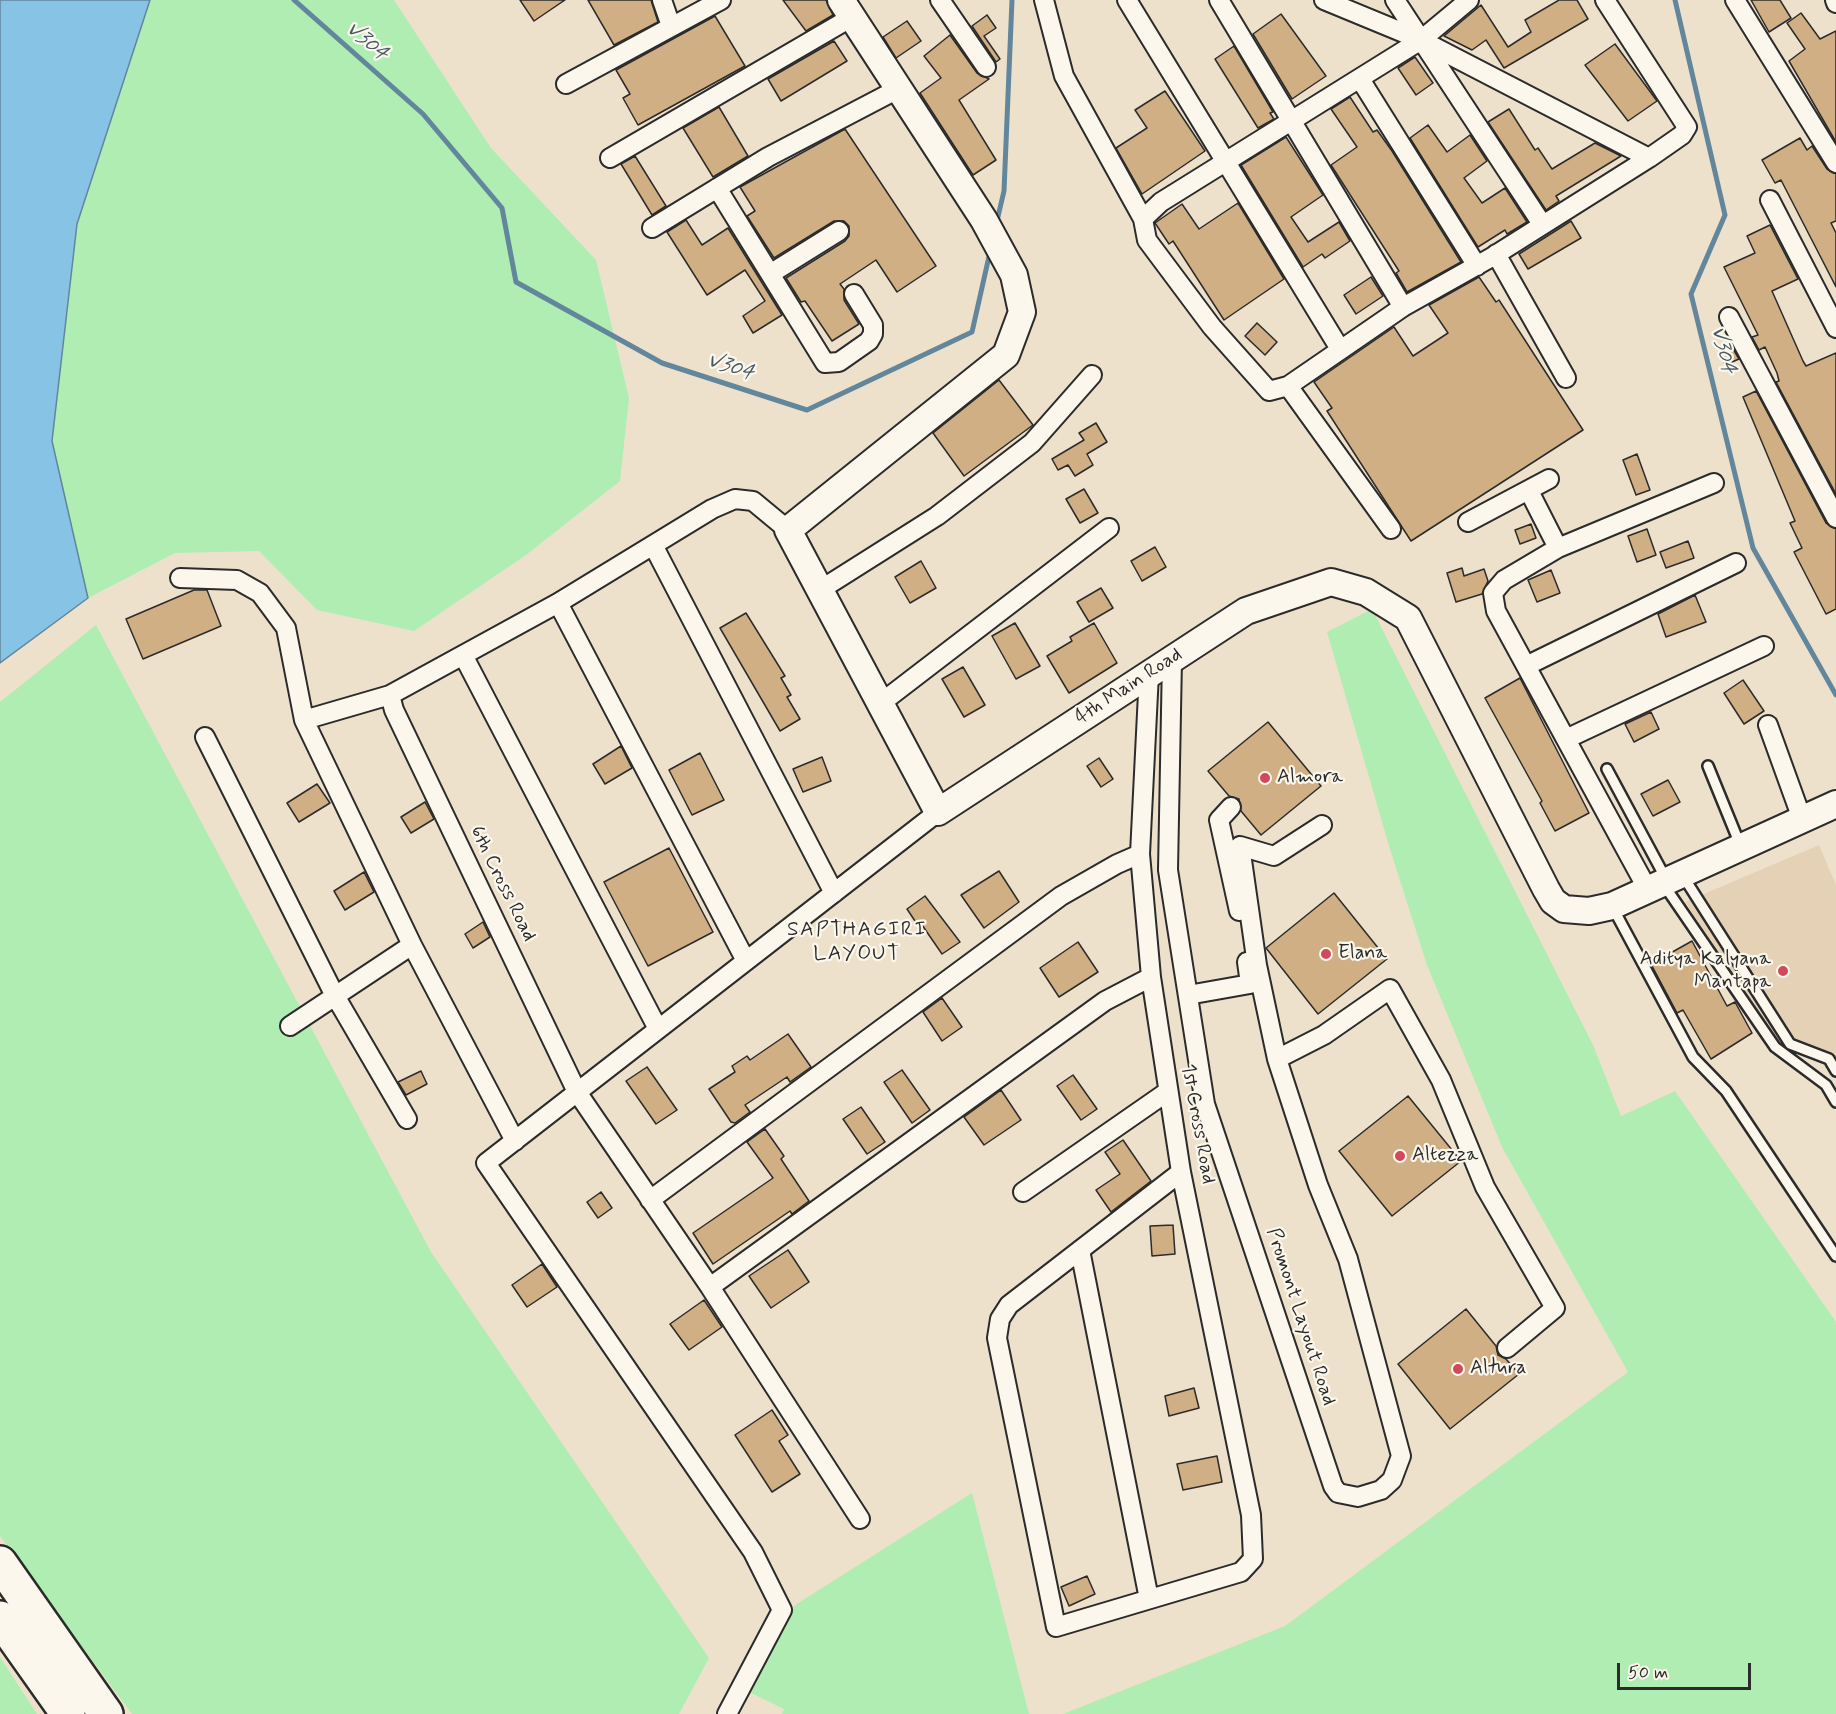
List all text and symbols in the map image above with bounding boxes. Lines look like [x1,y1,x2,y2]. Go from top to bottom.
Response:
water label: V304 [340,17,392,67]
water label: V304 [1704,324,1740,376]
water label: V304 [704,349,756,387]
street label: 4th Main Road [1071,643,1187,731]
place label: Almora [1277,766,1343,790]
marker: Almora [1258,771,1272,785]
street label: 6th Cross Road [464,822,540,946]
district label: SAPTHAGIRI LAYOUT [788,918,926,968]
place label: Elana [1338,942,1387,966]
marker: Elana [1319,947,1333,961]
place label: Aditya Kalyana Mantapa [1640,948,1771,995]
marker: Aditya Kalyana Mantapa [1776,964,1790,978]
street label: 1st Cross Road [1175,1062,1219,1186]
place label: Altezza [1412,1144,1478,1168]
marker: Altezza [1393,1149,1407,1163]
street label: Promont Layout Road [1260,1225,1340,1409]
place label: Altura [1470,1357,1527,1381]
marker: Altura [1451,1362,1465,1376]
scale bar [1620,1651,1754,1689]
text: 50 m [1628,1661,1668,1685]

